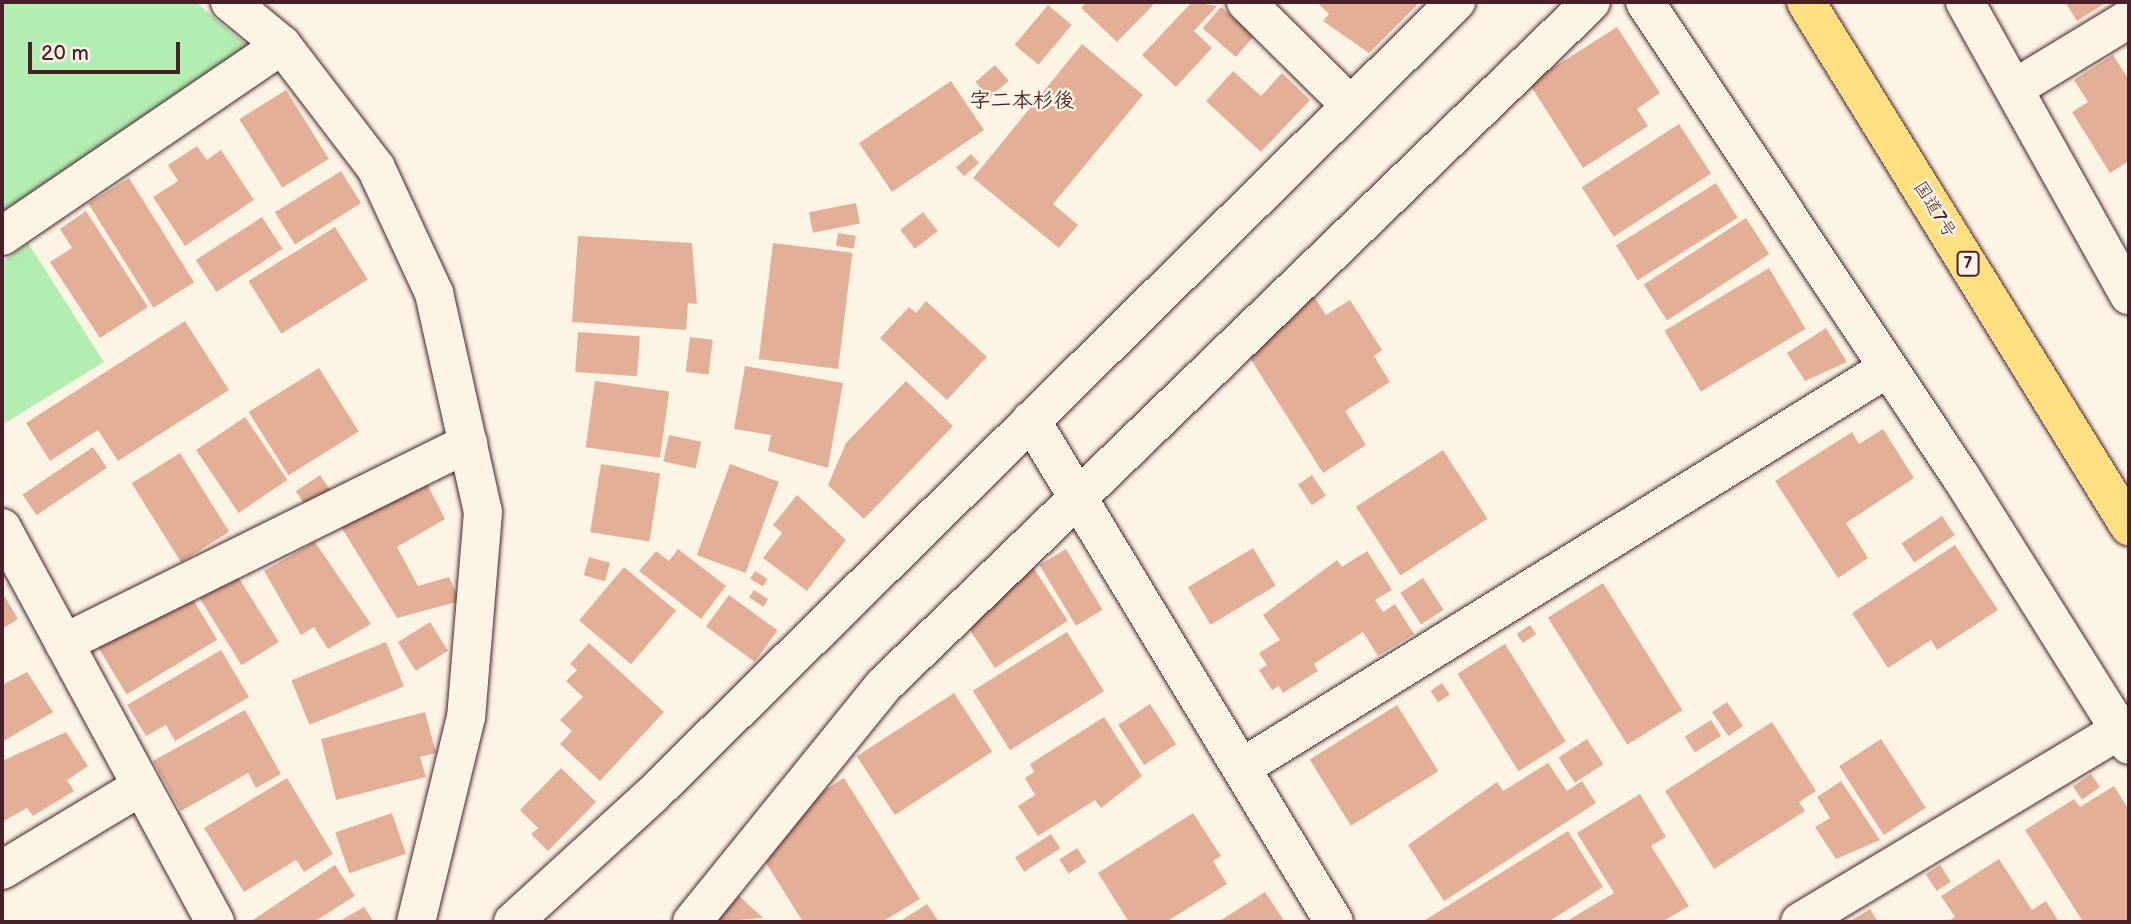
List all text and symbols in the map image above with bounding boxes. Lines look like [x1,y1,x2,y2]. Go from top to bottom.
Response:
scale bar [32,28,184,72]
text: 20 m [41,41,89,66]
district label: 字二本杉後 [970,88,1074,114]
street label: 国道7号 [1908,178,1960,242]
road number: 7 [1956,252,1980,276]

